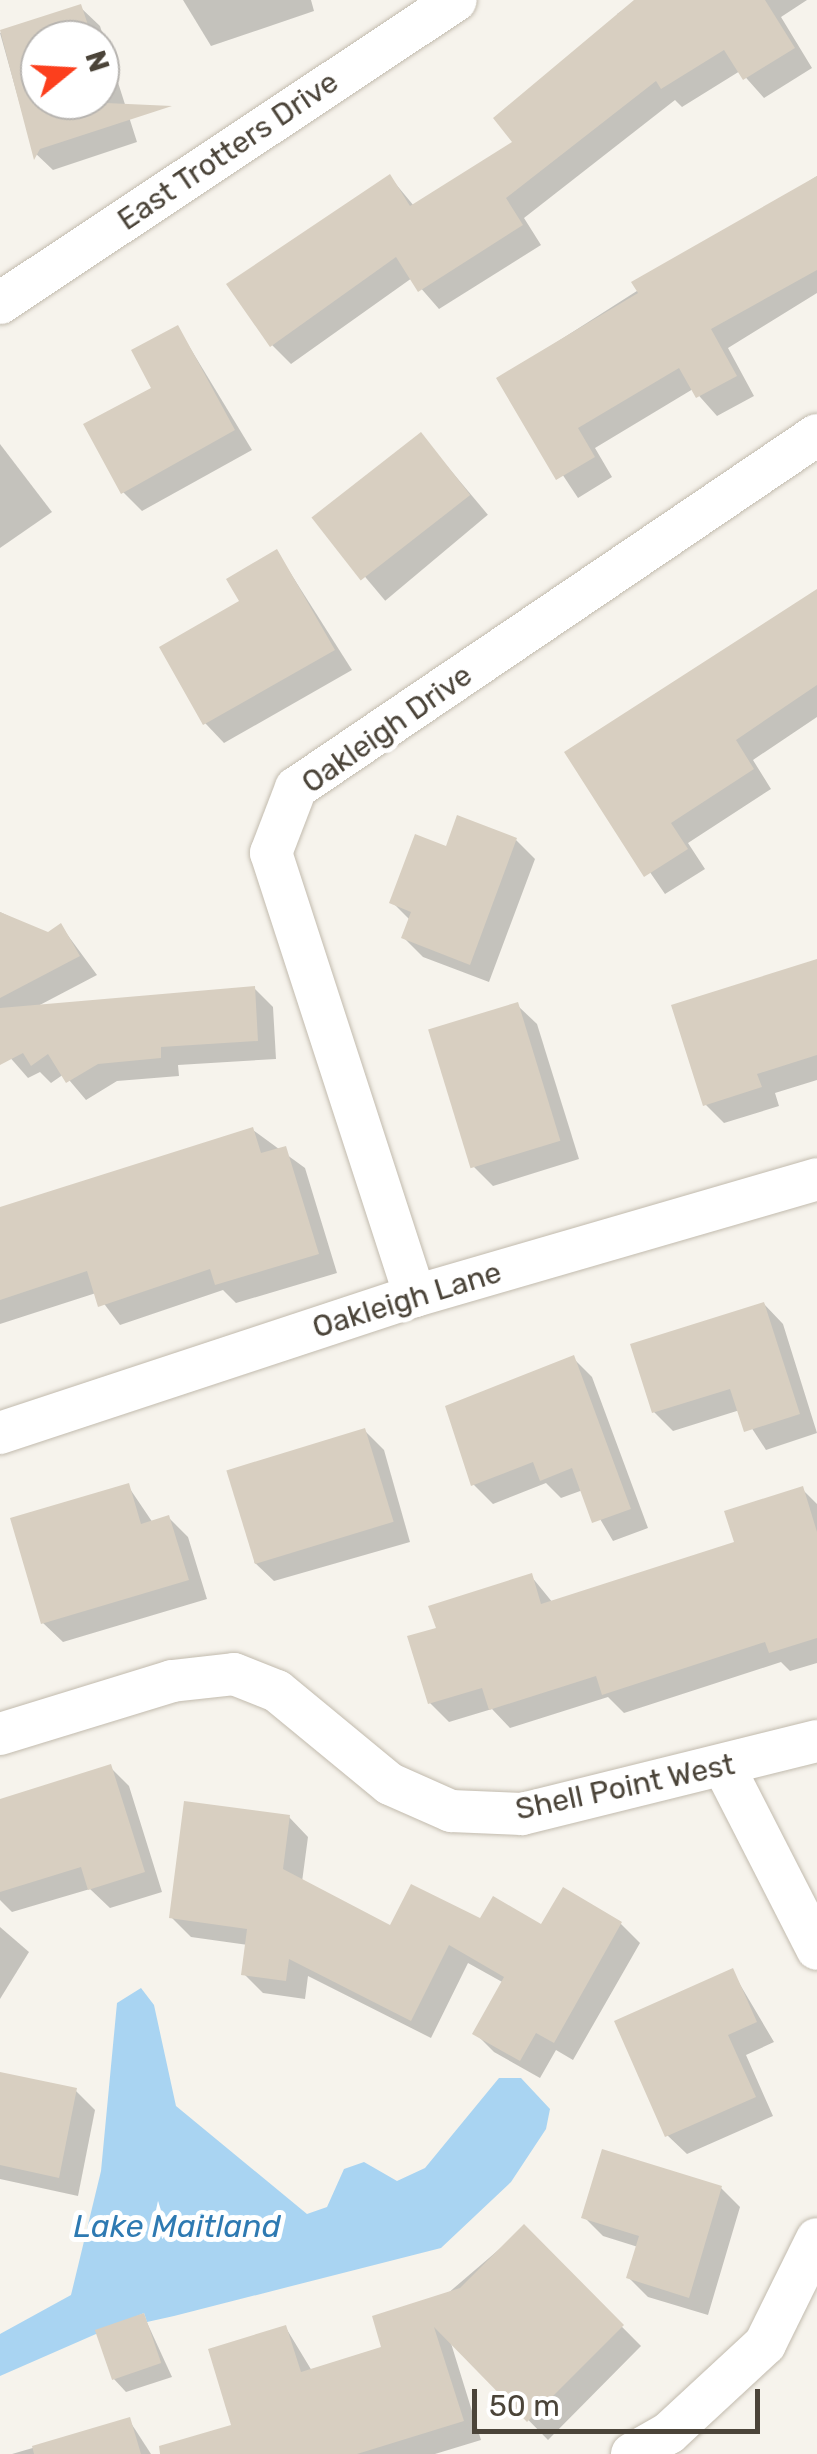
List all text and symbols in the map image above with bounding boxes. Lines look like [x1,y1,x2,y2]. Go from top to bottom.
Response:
north arrow [20,20,120,120]
text: N [78,47,116,76]
street label: East Trotters Drive [111,64,345,238]
street label: Oakleigh Drive [295,657,479,801]
street label: Oakleigh Lane [308,1254,506,1346]
street label: Shell Point West [512,1746,738,1828]
water label: Lake Maitland [73,2207,281,2245]
scale bar [477,2369,764,2431]
text: 50 m [489,2388,560,2424]

